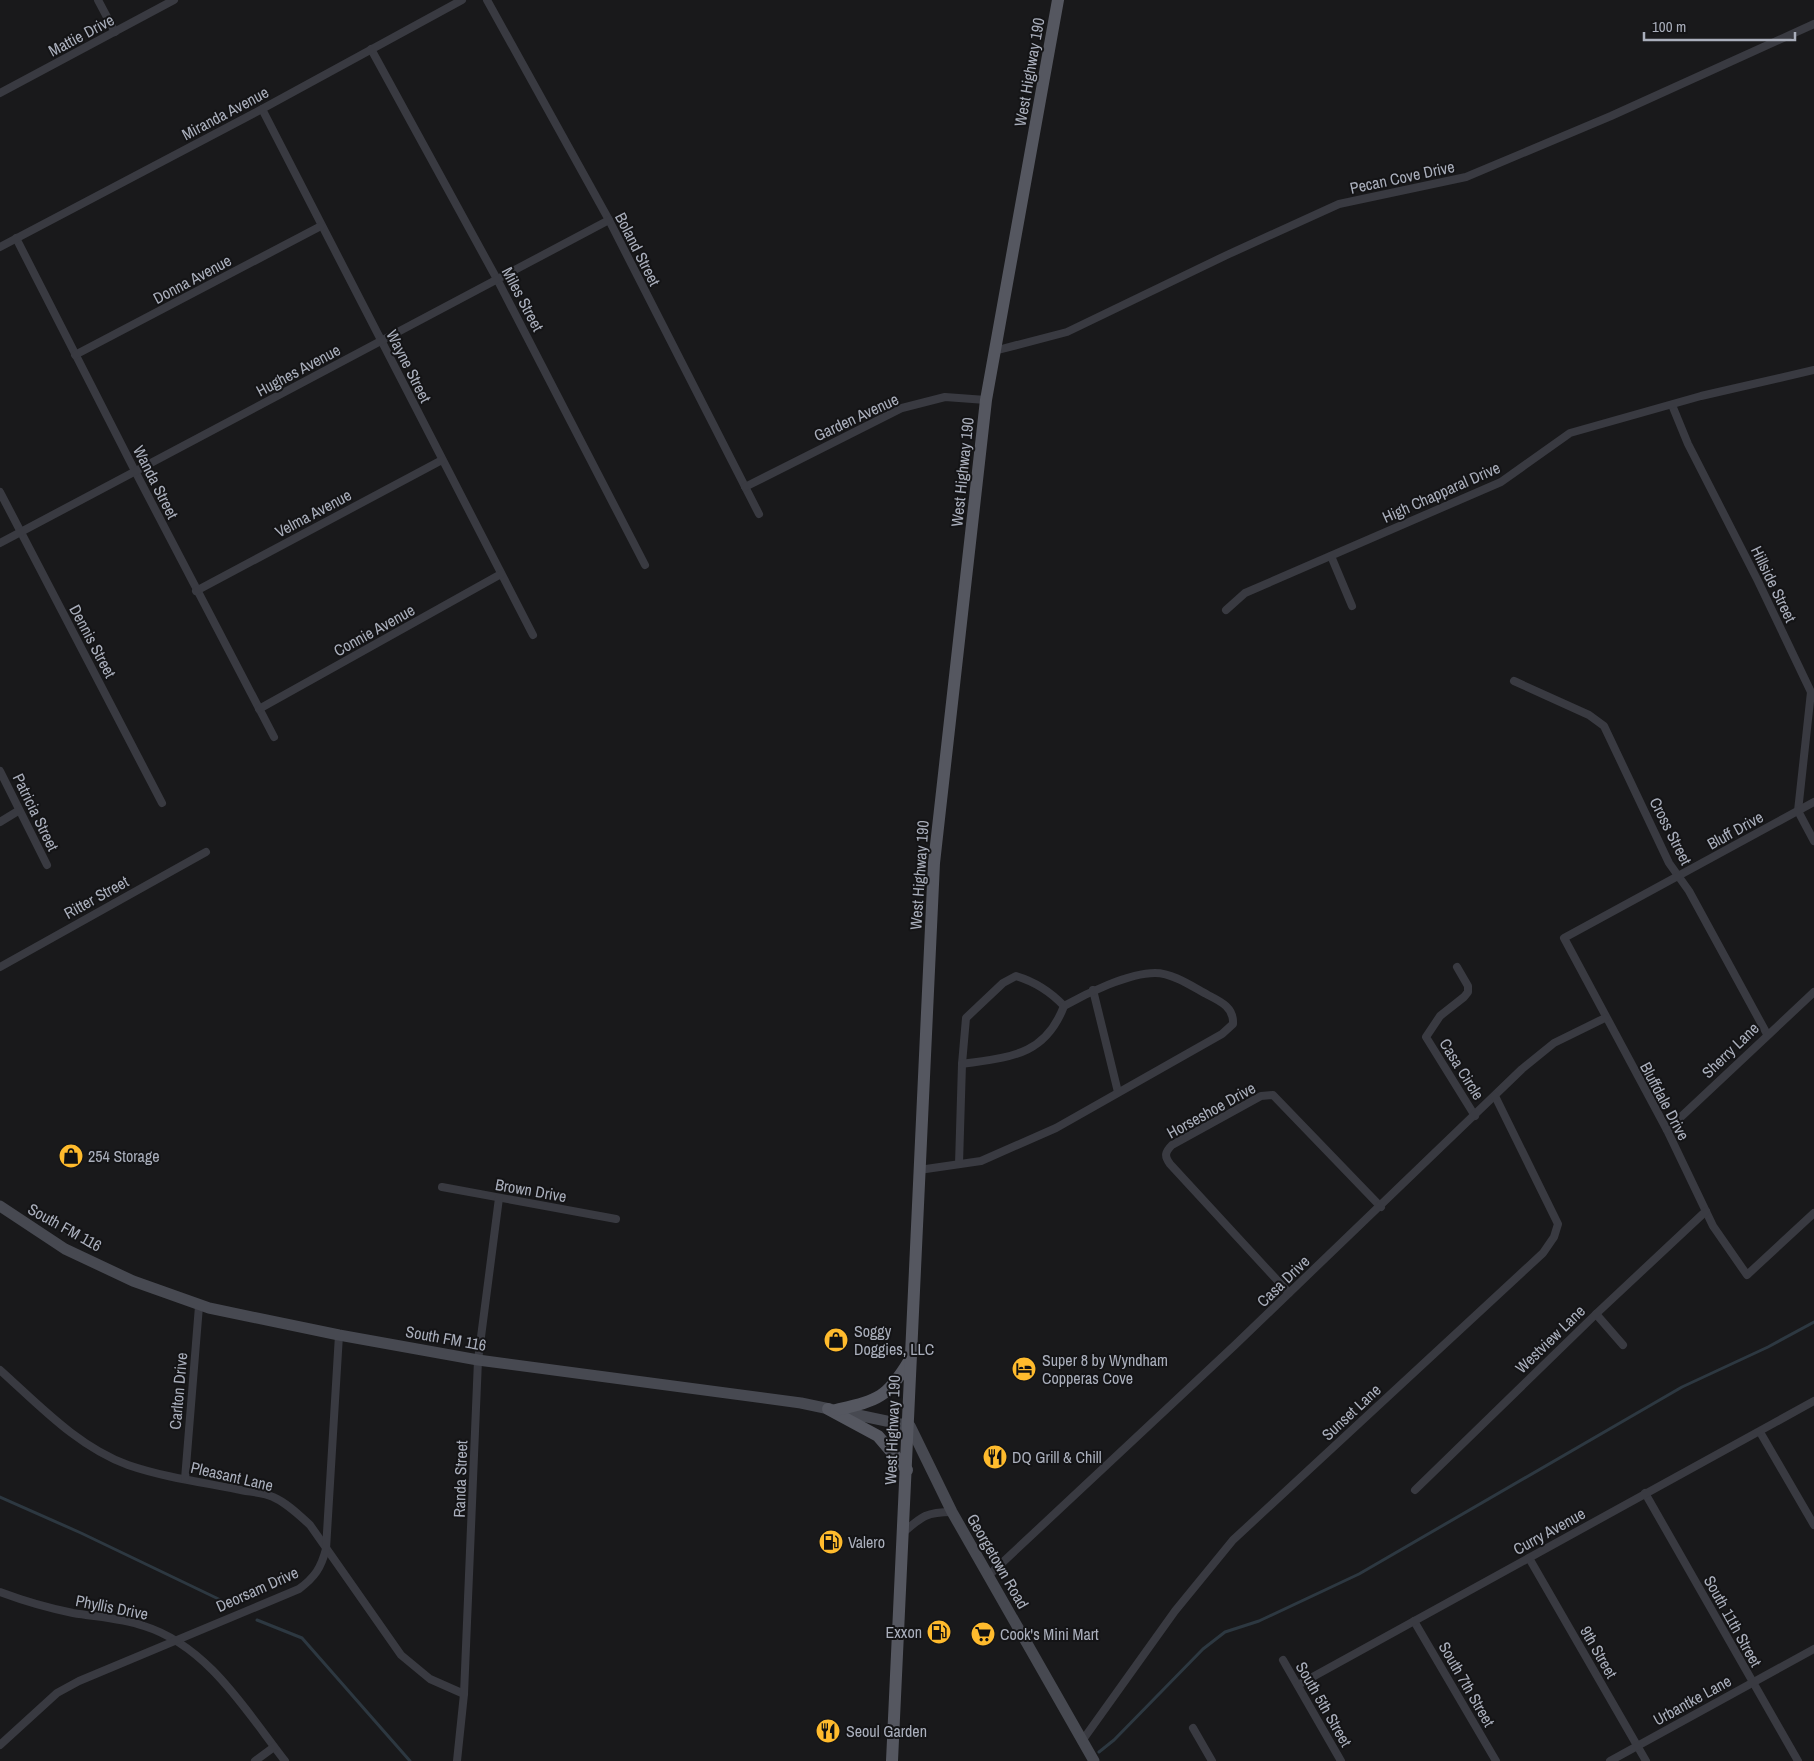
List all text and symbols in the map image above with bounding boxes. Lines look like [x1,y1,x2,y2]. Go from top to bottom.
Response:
street label: Mattie Drive [44,9,118,61]
scale bar [1644,10,1795,42]
street label: West Highway 190 [1009,16,1049,128]
text: 100 m [1652,16,1686,37]
street label: Miranda Avenue [178,81,272,145]
street label: Pecan Cove Drive [1348,155,1456,199]
street label: Boland Street [610,209,666,290]
street label: Donna Avenue [149,249,235,309]
street label: Miles Street [497,263,549,335]
street label: Wayne Street [381,326,437,407]
street label: Hughes Avenue [252,339,344,401]
street label: Garden Avenue [810,388,902,446]
street label: West Highway 190 [945,416,979,528]
street label: Wanda Street [128,441,184,523]
street label: High Chapparal Drive [1379,456,1503,528]
street label: Velma Avenue [271,484,355,542]
street label: Hillside Street [1746,542,1802,626]
street label: Connie Avenue [330,599,418,661]
street label: Dennis Street [64,600,122,682]
street label: Patricia Street [8,769,64,855]
street label: Cross Street [1645,794,1698,869]
street label: Bluff Drive [1703,806,1767,854]
street label: West Highway 190 [904,819,934,931]
street label: Ritter Street [60,870,133,924]
street label: Sherry Lane [1697,1017,1763,1083]
street label: Casa Circle [1435,1034,1489,1104]
street label: Bluffdale Drive [1635,1058,1695,1144]
street label: Horseshoe Drive [1163,1077,1259,1143]
shop icon: 254 Storage [58,1143,84,1169]
place label: 254 Storage [88,1145,160,1167]
street label: Brown Drive [494,1173,568,1207]
street label: South FM 116 [24,1198,106,1256]
street label: Casa Drive [1252,1250,1314,1312]
street label: Westview Lane [1510,1300,1590,1378]
street label: South FM 116 [404,1320,488,1356]
place label: Soggy Doggies, LLC [854,1320,934,1360]
shop icon: Soggy Doggies, LLC [823,1327,849,1353]
place label: Super 8 by Wyndham Copperas Cove [1042,1349,1168,1389]
street label: Carlton Drive [164,1352,192,1430]
hotel icon: Super 8 by Wyndham Copperas Cove [1011,1356,1037,1382]
street label: West Highway 190 [879,1375,905,1485]
street label: Sunset Lane [1317,1379,1385,1445]
street label: Randa Street [448,1440,472,1518]
restaurant icon: DQ Grill & Chill [982,1444,1008,1470]
place label: DQ Grill & Chill [1012,1446,1102,1468]
street label: Pleasant Lane [189,1456,275,1496]
street label: Curry Avenue [1509,1502,1589,1560]
street label: Georgetown Road [962,1509,1034,1613]
fuel station icon: Valero [818,1529,844,1555]
place label: Valero [848,1531,885,1553]
street label: Deorsam Drive [212,1561,302,1617]
street label: South 11th Street [1699,1571,1767,1671]
street label: Phyllis Drive [74,1589,150,1625]
fuel station icon: Exxon [926,1619,952,1645]
place label: Exxon [886,1621,922,1643]
supermarket icon: Cook's Mini Mart [970,1621,996,1647]
street label: 9th Street [1575,1622,1623,1682]
place label: Cook's Mini Mart [1000,1623,1099,1645]
street label: South 7th Street [1434,1637,1500,1731]
street label: South 5th Street [1291,1657,1357,1751]
street label: Urbantke Lane [1649,1670,1735,1730]
restaurant icon: Seoul Garden [815,1718,841,1744]
place label: Seoul Garden [846,1720,927,1742]

